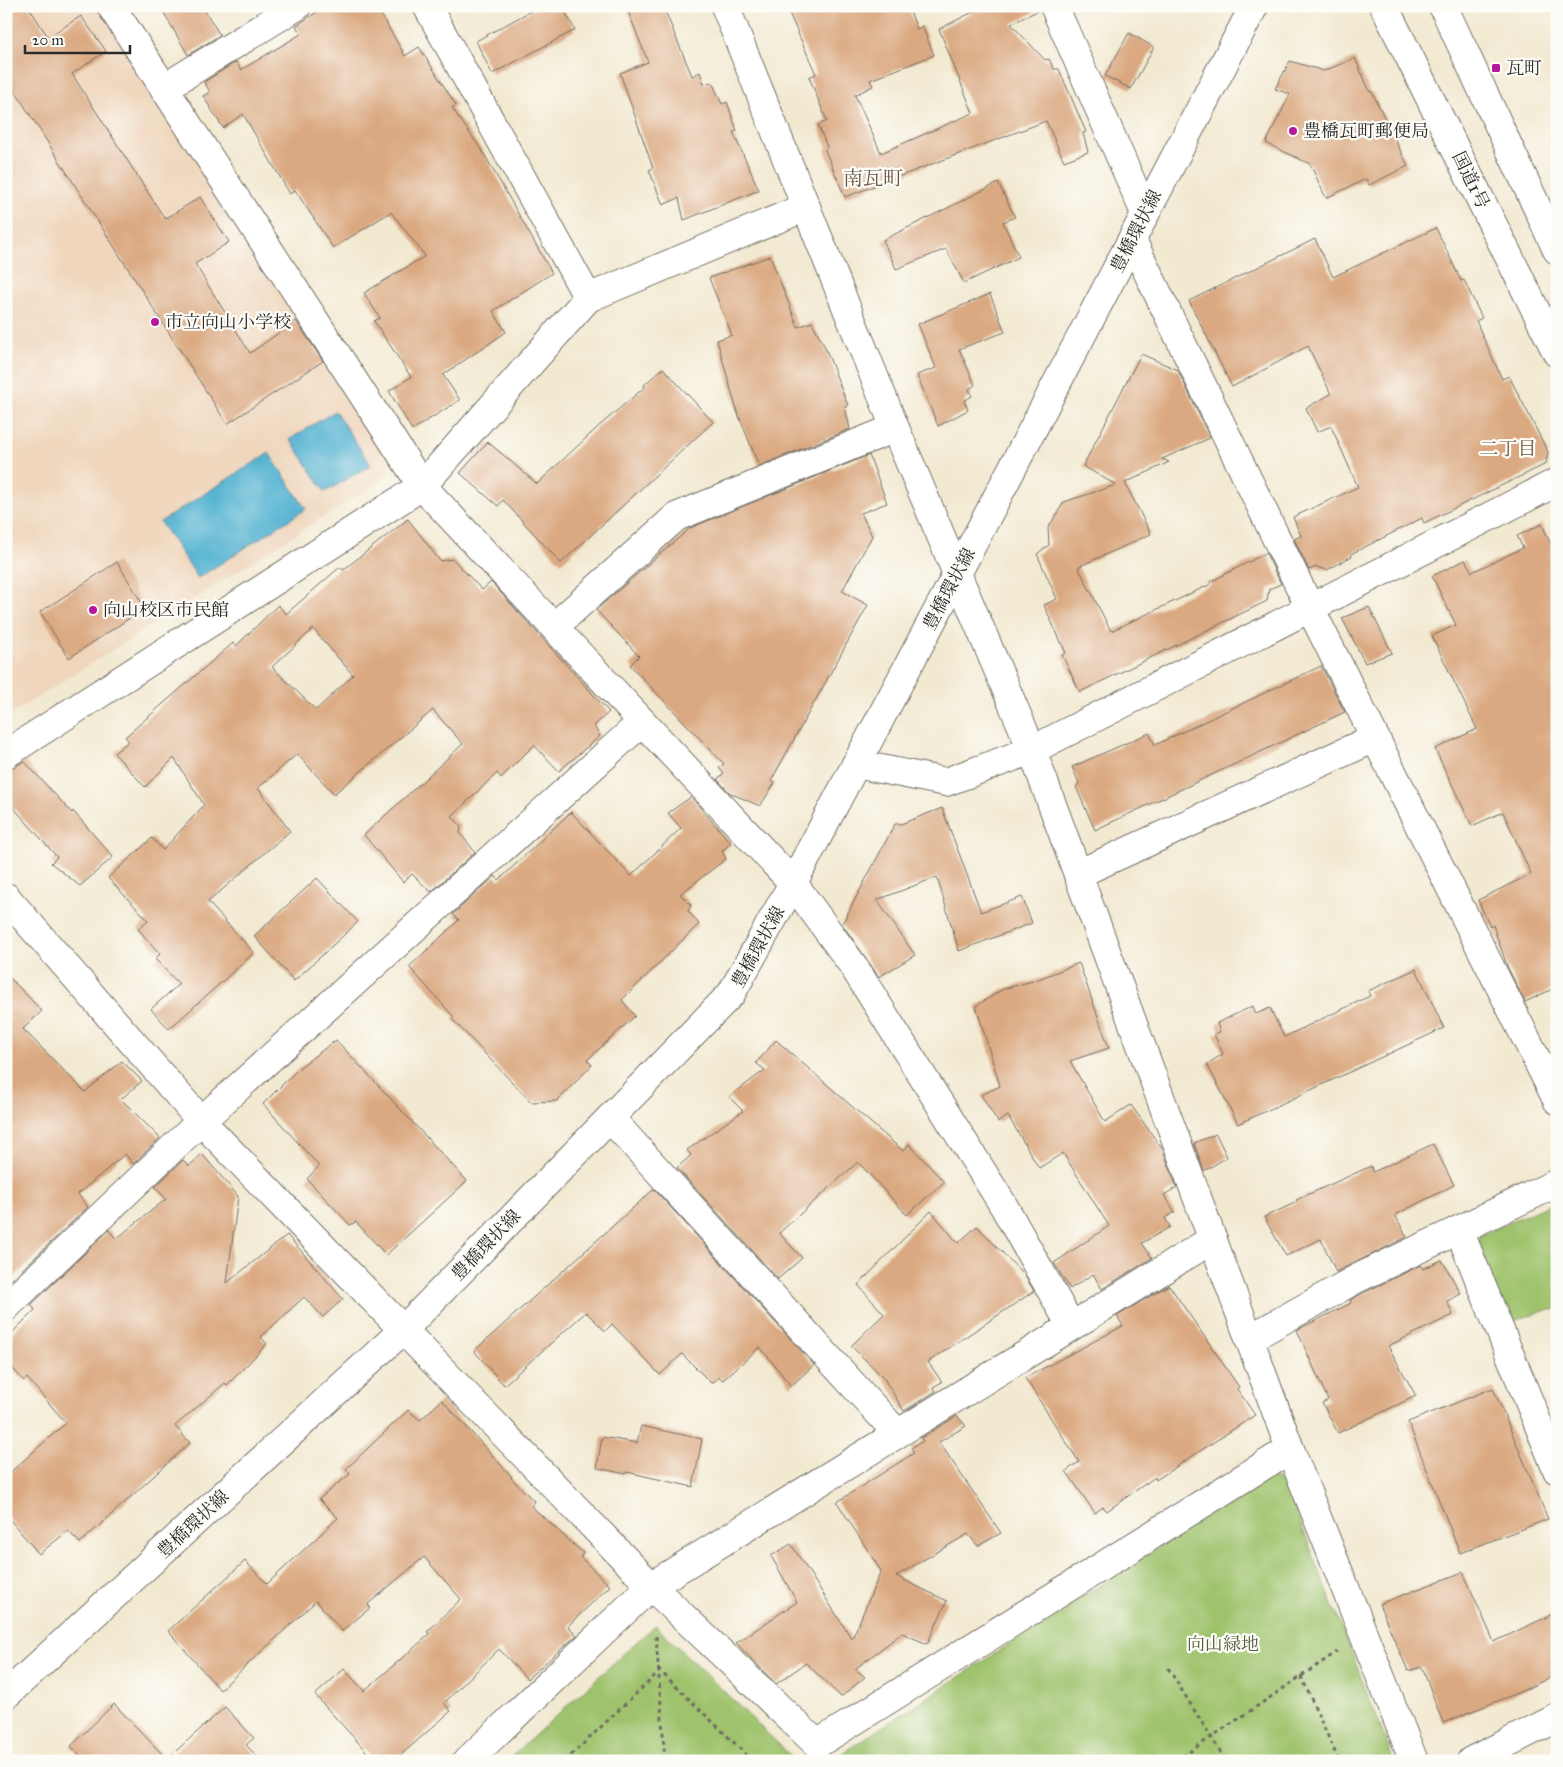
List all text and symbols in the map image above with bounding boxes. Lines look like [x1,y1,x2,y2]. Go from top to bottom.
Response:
scale bar [25,22,130,54]
text: 20 m [32,31,64,49]
place label: 瓦町 [1506,57,1542,79]
marker: 瓦町 [1490,62,1502,74]
place label: 豊橋瓦町郵便局 [1303,120,1429,142]
marker: 豊橋瓦町郵便局 [1287,125,1299,137]
street label: 国道1号 [1448,148,1494,212]
district label: 南瓦町 [843,166,903,190]
street label: 豊橋環状線 [1106,186,1166,276]
place label: 市立向山小学校 [165,311,291,333]
marker: 市立向山小学校 [149,316,161,328]
district label: 二丁目 [1479,437,1537,460]
street label: 豊橋環状線 [918,544,980,634]
place label: 向山校区市民館 [103,599,229,621]
marker: 向山校区市民館 [87,604,99,616]
street label: 豊橋環状線 [727,902,789,992]
street label: 豊橋環状線 [447,1205,525,1285]
street label: 豊橋環状線 [153,1485,233,1563]
park label: 向山緑地 [1187,1633,1259,1655]

